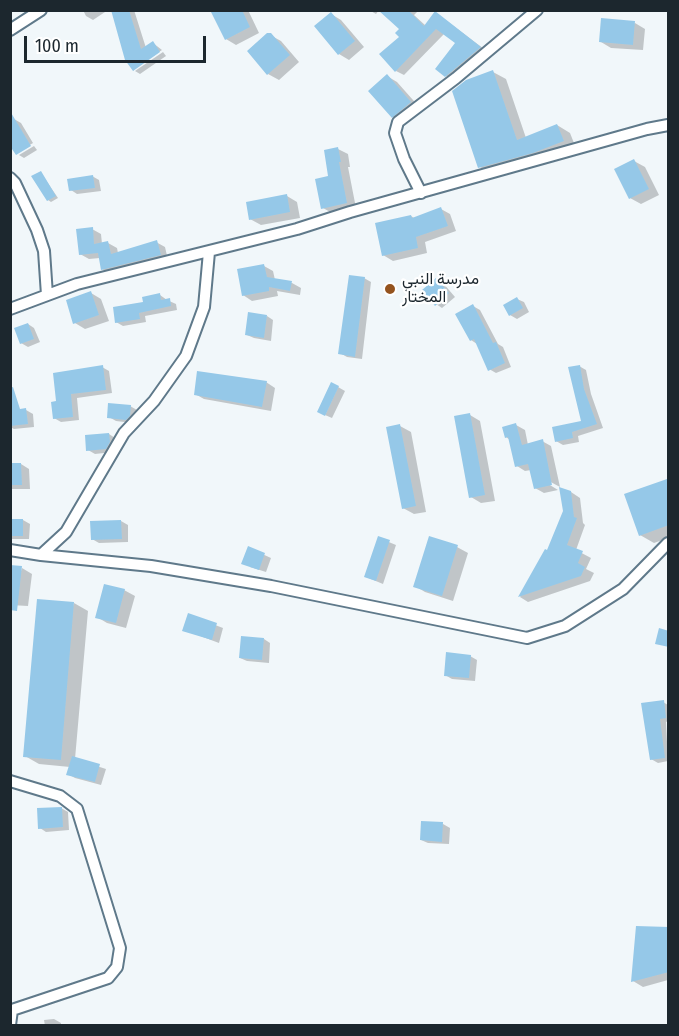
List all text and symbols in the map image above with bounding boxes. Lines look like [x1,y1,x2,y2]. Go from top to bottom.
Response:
scale bar [27,24,208,62]
text: 100 m [35,35,79,57]
place label: مدرسة النبي المختار [402,270,479,308]
marker: مدرسة النبي المختار [383,282,397,296]

